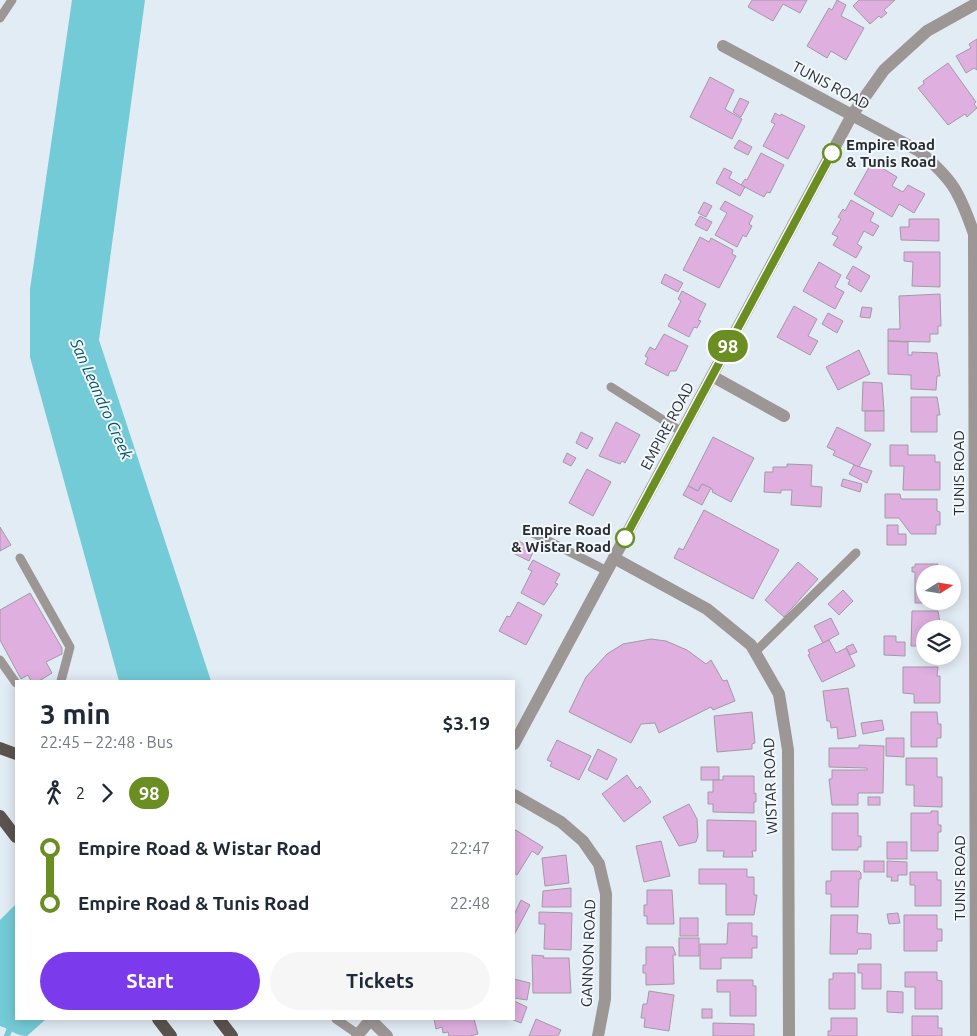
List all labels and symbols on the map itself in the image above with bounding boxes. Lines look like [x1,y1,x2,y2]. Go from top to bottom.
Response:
street label: TUNIS ROAD [789,57,873,113]
place label: Empire Road & Tunis Road [846,136,936,170]
marker: Empire Road & Tunis Road [822,143,842,163]
line badge: 98 [706,330,750,362]
water label: San Leandro Creek [67,335,137,463]
street label: EMPIRE ROAD [637,379,697,473]
street label: TUNIS ROAD [950,430,967,516]
place label: Empire Road & Wistar Road [511,521,611,555]
marker: Empire Road & Wistar Road [615,528,635,548]
north arrow [916,565,961,610]
street label: WISTAR ROAD [760,737,780,835]
street label: TUNIS ROAD [951,835,968,921]
street label: GANNON ROAD [578,899,598,1007]

